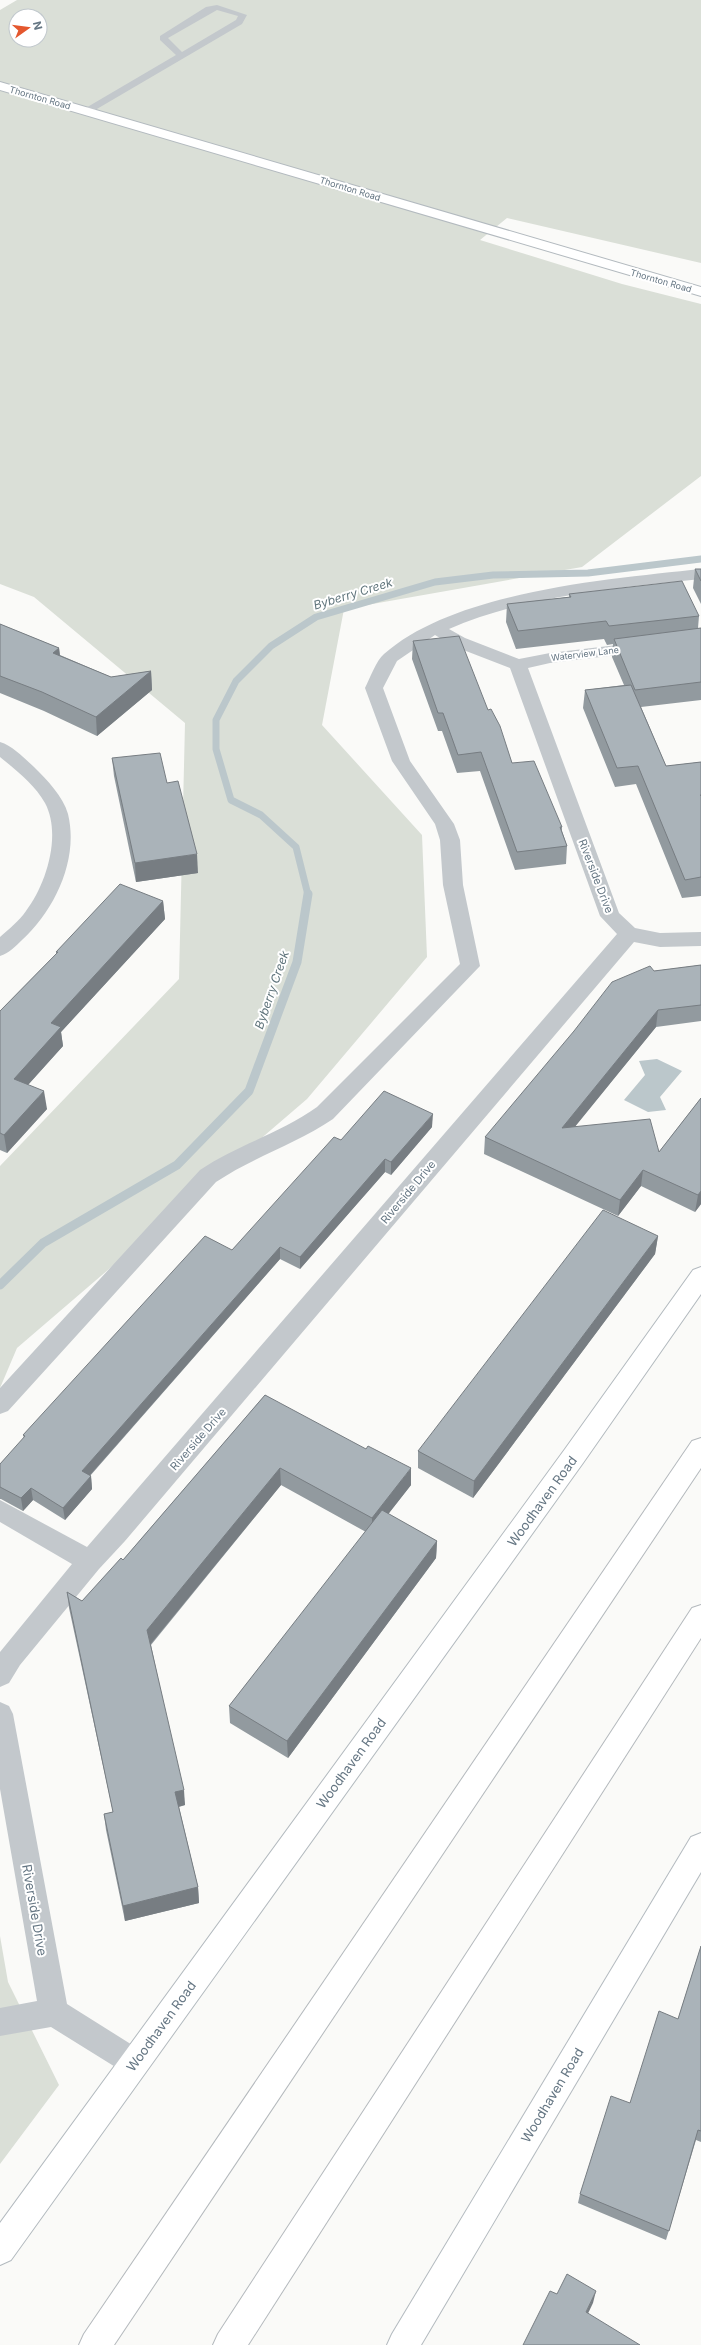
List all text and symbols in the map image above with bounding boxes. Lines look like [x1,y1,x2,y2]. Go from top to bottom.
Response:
north arrow [8,8,48,48]
text: N [30,20,46,31]
street label: Thornton Road [8,84,72,112]
street label: Thornton Road [318,174,382,203]
street label: Thornton Road [629,267,693,295]
water label: Byberry Creek [311,574,395,613]
street label: Waterview Lane [551,644,619,663]
street label: Riverside Drive [575,837,617,915]
water label: Byberry Creek [251,948,292,1031]
street label: Riverside Drive [377,1158,439,1226]
street label: Riverside Drive [167,1405,229,1473]
street label: Woodhaven Road [504,1453,580,1549]
street label: Woodhaven Road [313,1715,389,1811]
street label: Riverside Drive [19,1863,51,1957]
street label: Woodhaven Road [123,1978,199,2074]
street label: Woodhaven Road [517,2045,587,2145]

